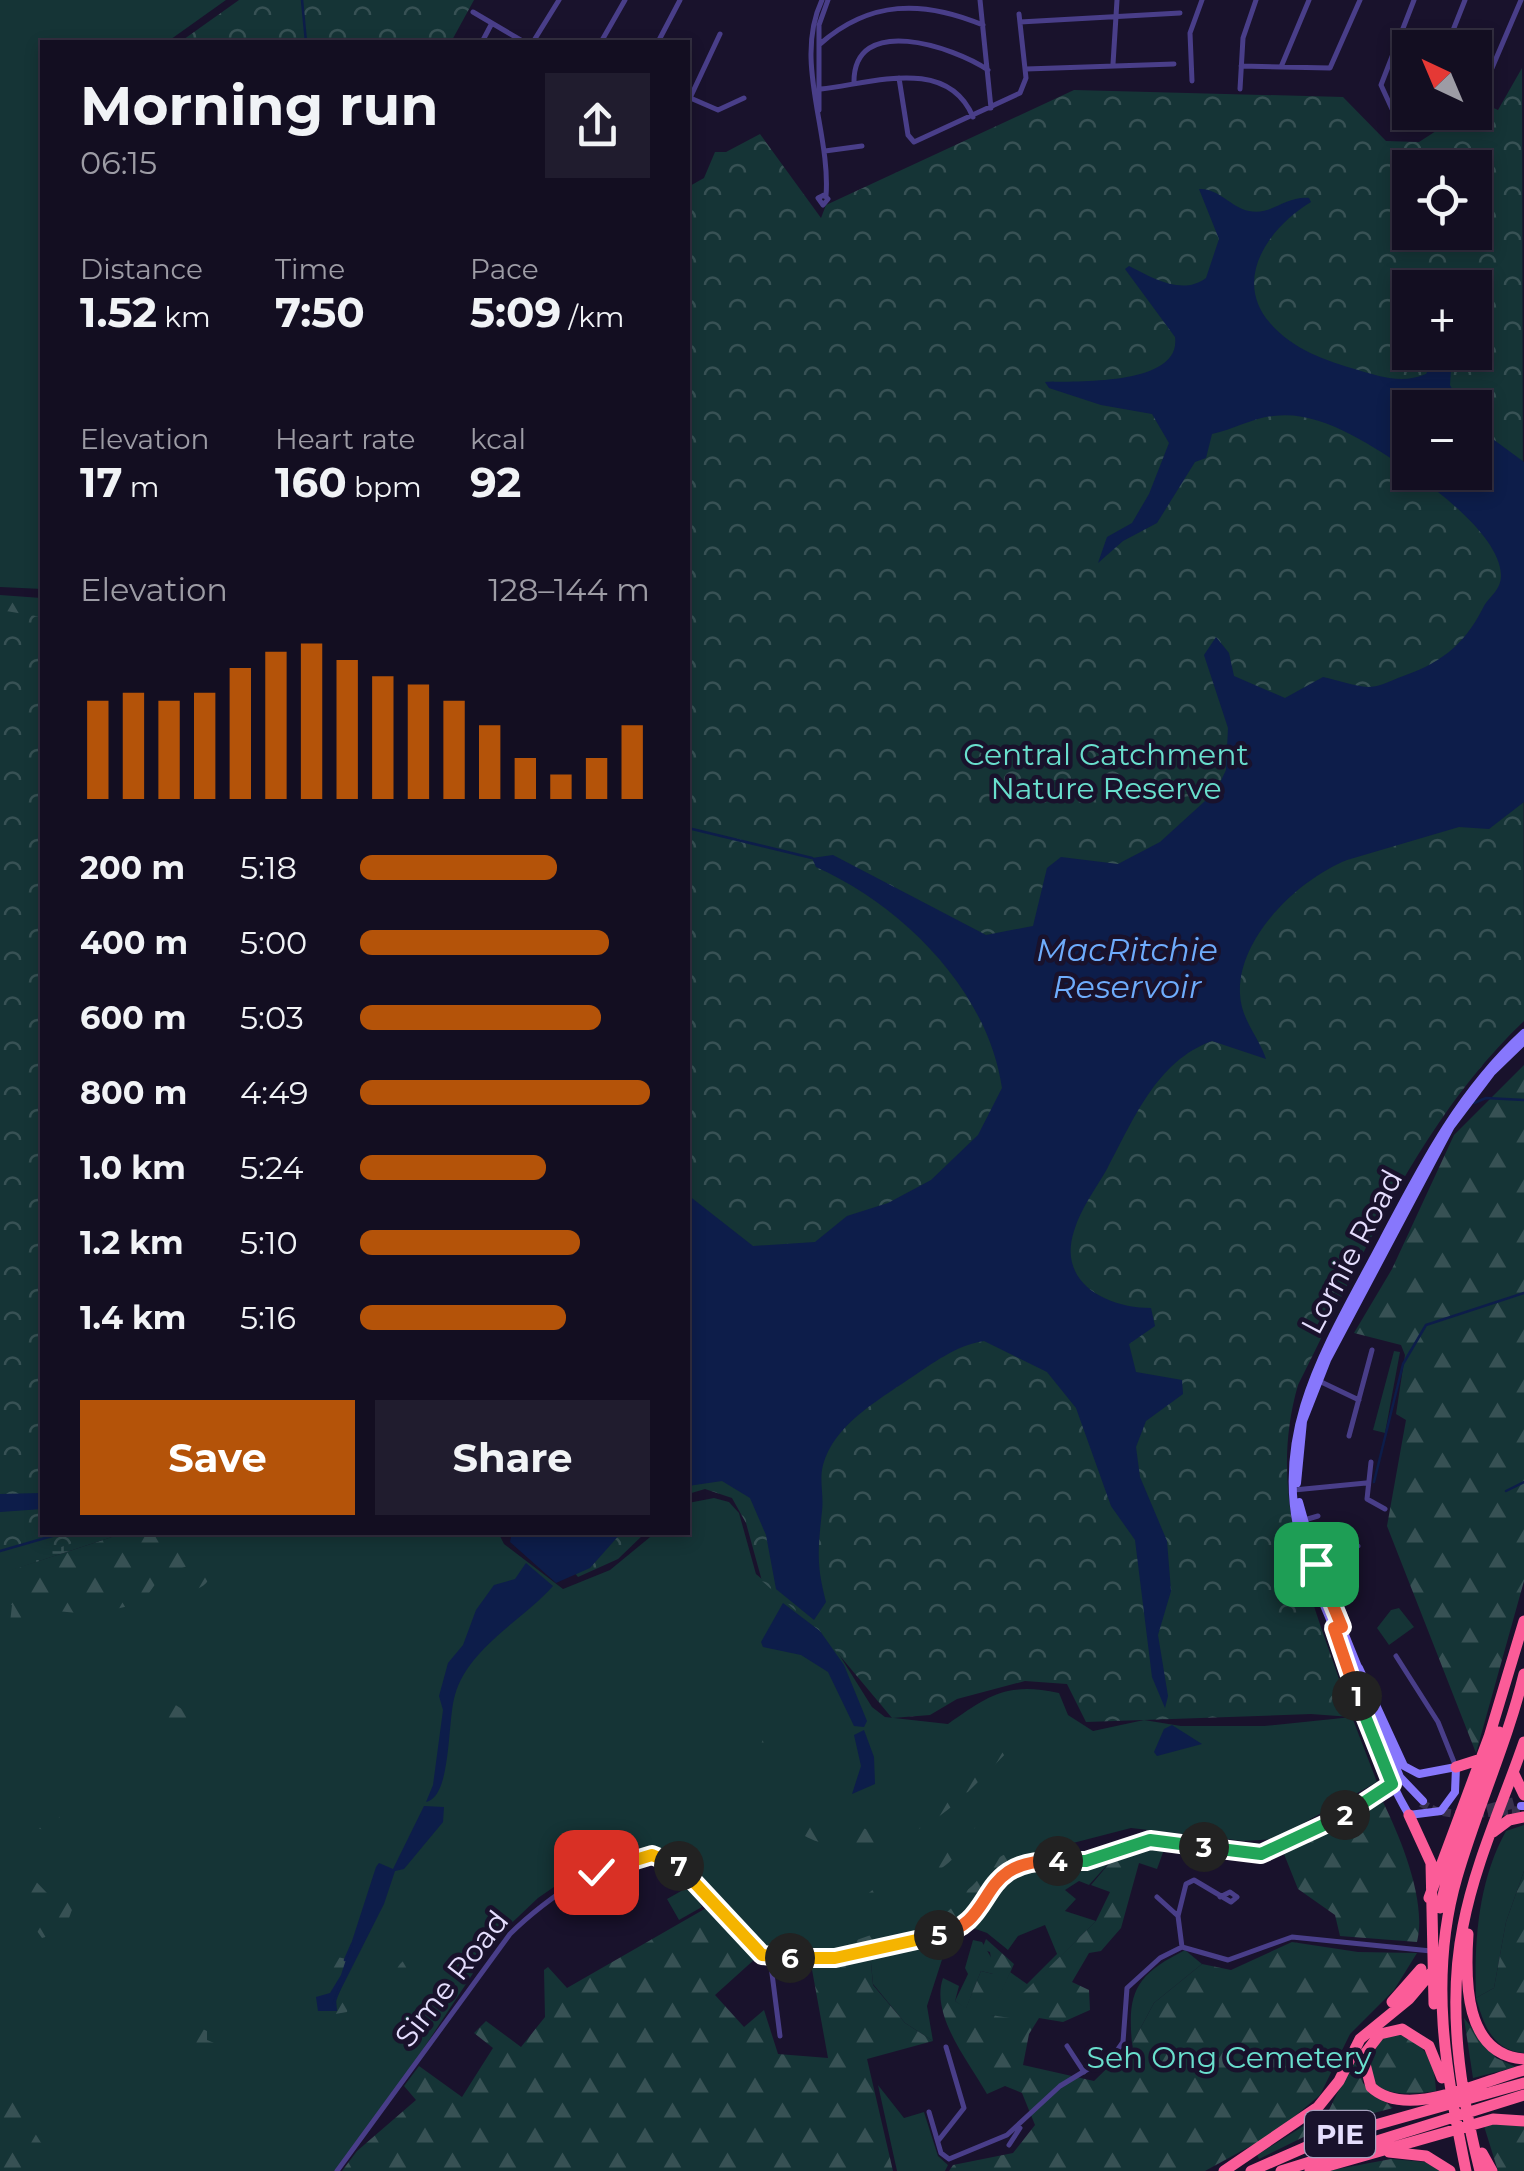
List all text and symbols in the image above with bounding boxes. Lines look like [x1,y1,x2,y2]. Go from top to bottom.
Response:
north arrow [1392,30,1492,130]
map controls [1392,30,1492,490]
text: Morning run [80,72,438,139]
button: share [545,73,650,178]
text: 06:15 [80,143,157,182]
button: locate [1392,150,1492,250]
text: Distance [80,252,203,286]
text: Time [275,252,345,286]
text: Pace [470,252,539,286]
button: + [1392,270,1492,370]
text: 1.52 [80,286,157,338]
text: 7:50 [275,286,365,338]
text: 5:09 [470,286,561,338]
text: km [157,300,211,334]
text: /km [561,300,624,334]
button: − [1392,390,1492,490]
text: Elevation [80,422,209,456]
text: Heart rate [275,422,416,456]
text: kcal [470,422,526,456]
text: 17 [80,456,123,508]
text: 160 [275,456,347,508]
text: 92 [470,456,521,508]
text: m [123,470,160,504]
text: bpm [347,470,422,504]
text: Elevation [80,570,228,609]
text: 128–144 m [488,570,650,609]
park label: Central Catchment Nature Reserve [963,736,1249,807]
text: 200 m [80,848,185,887]
text: 5:18 [240,848,297,887]
text: 400 m [80,923,188,962]
text: 5:00 [240,923,307,962]
water label: MacRitchie Reservoir [1036,930,1218,1006]
text: 600 m [80,998,186,1037]
text: 5:03 [240,998,304,1037]
text: 800 m [80,1073,187,1112]
text: 4:49 [240,1073,309,1112]
text: 1.0 km [80,1148,186,1187]
text: 5:24 [240,1148,304,1187]
street label: Lornie Road [1293,1163,1410,1340]
text: 1.2 km [80,1223,184,1262]
text: 5:10 [240,1223,298,1262]
text: 1.4 km [80,1298,186,1337]
text: 5:16 [240,1298,296,1337]
button: Save [80,1400,355,1515]
button: Share [375,1400,650,1515]
pin [1274,1522,1359,1607]
icon: arrive [1289,1537,1344,1592]
pin: 1 [1332,1671,1382,1721]
text: 1 [1352,1679,1362,1713]
pin: 2 [1320,1790,1370,1840]
text: 2 [1337,1798,1353,1832]
pin: 3 [1179,1822,1229,1872]
pin [554,1830,639,1915]
text: 3 [1196,1830,1212,1864]
pin: 4 [1033,1836,1083,1886]
pin: 7 [654,1841,704,1891]
text: 4 [1048,1844,1068,1878]
icon: check [569,1845,624,1900]
text: 7 [670,1849,688,1883]
street label: Sime Road [387,1903,516,2054]
pin: 5 [914,1910,964,1960]
text: 5 [931,1918,947,1952]
pin: 6 [765,1933,815,1983]
text: 6 [781,1941,799,1975]
park label: Seh Ong Cemetery [1086,2039,1372,2076]
road number: PIE [1305,2111,1375,2157]

